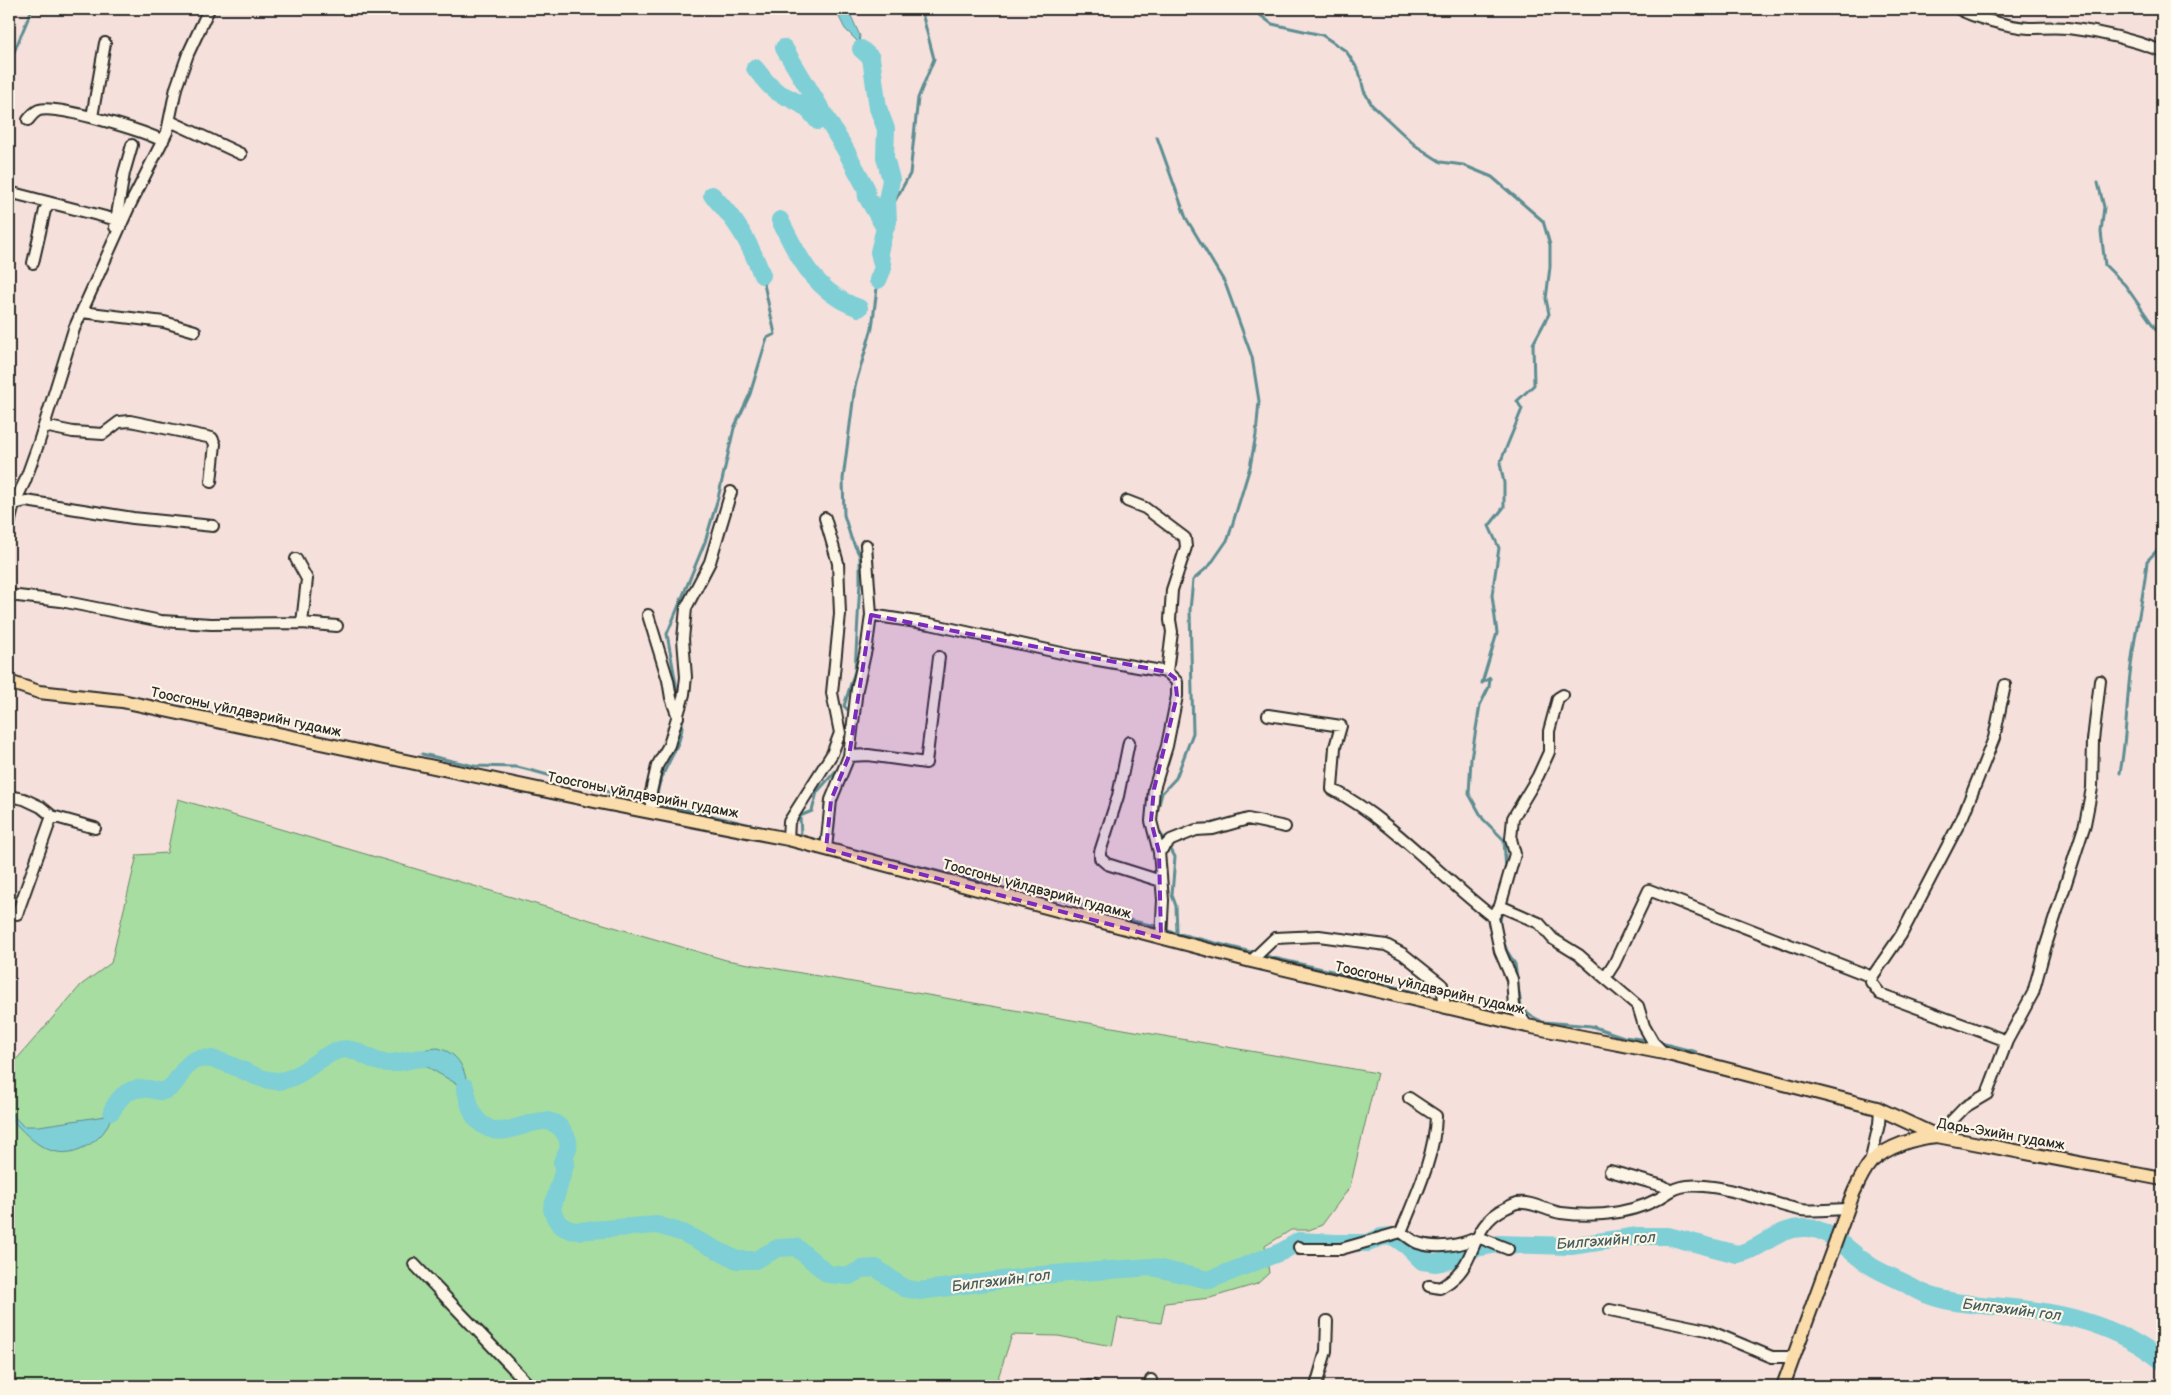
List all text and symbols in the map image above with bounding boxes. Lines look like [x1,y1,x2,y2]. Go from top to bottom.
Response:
street label: Тоосгоны үйлдвэрийн гудамж [149,683,343,741]
street label: Тоосгоны үйлдвэрийн гудамж [546,768,740,822]
street label: Тоосгоны үйлдвэрийн гудамж [941,856,1133,922]
street label: Тоосгоны үйлдвэрийн гудамж [1333,958,1527,1018]
street label: Дарь-Эхийн гудамж [1936,1114,2066,1154]
water label: Билгэхийн гол [1556,1228,1657,1254]
water label: Билгэхийн гол [951,1265,1052,1296]
water label: Билгэхийн гол [1962,1295,2063,1326]

